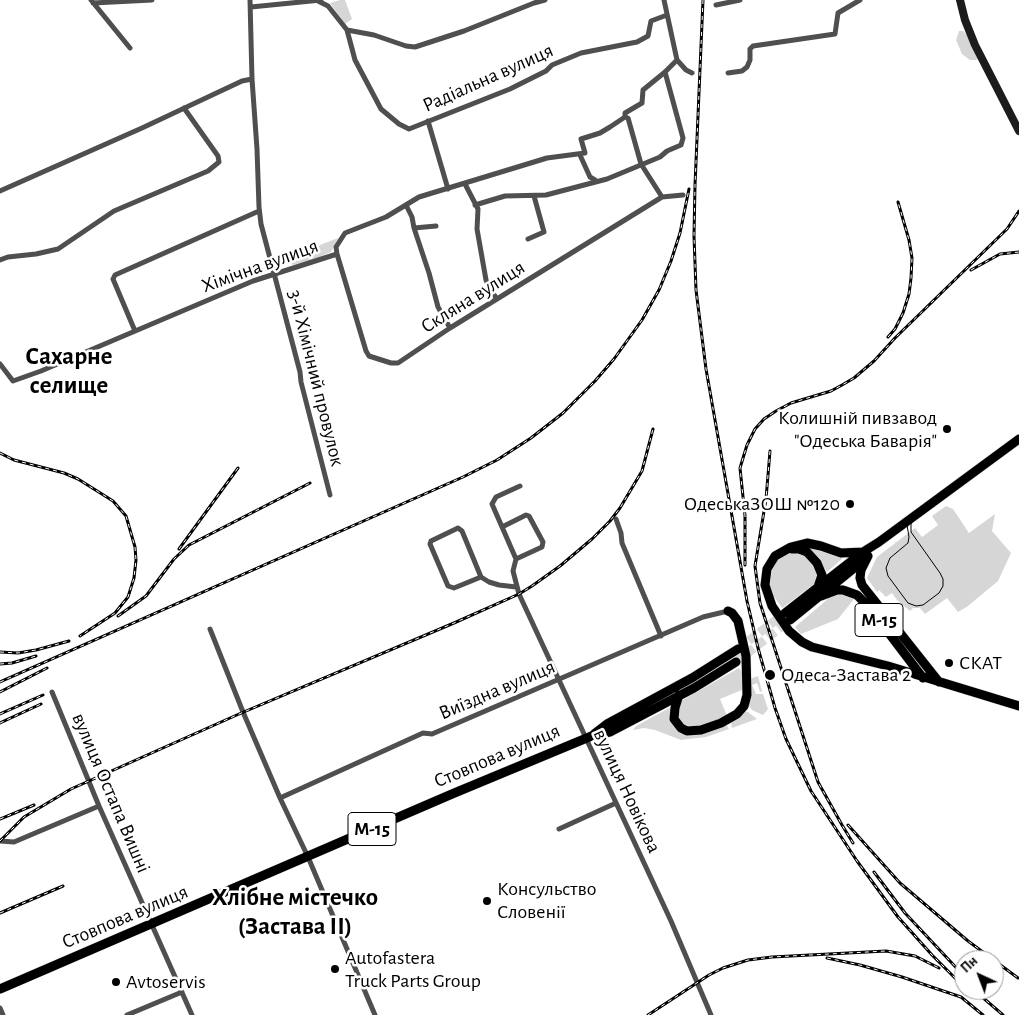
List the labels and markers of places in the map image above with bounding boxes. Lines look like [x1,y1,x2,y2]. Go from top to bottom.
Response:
place label: Колишній пивзавод "Одеська Баварія" [778,406,937,453]
marker: Колишній пивзавод "Одеська Баварія" [941,423,953,435]
place label: ОдеськаЗОШ №120 [684,492,840,516]
marker: ОдеськаЗОШ №120 [844,498,856,510]
place label: СКАТ [959,651,1002,675]
marker: СКАТ [943,657,955,669]
place label: Одеса-Застава 2 [781,663,911,687]
marker: Одеса-Застава 2 [763,668,777,682]
place label: Консульство Словенії [497,877,596,924]
marker: Консульство Словенії [481,895,493,907]
place label: Autofastera Truck Parts Group [345,946,481,993]
marker: Autofastera Truck Parts Group [329,963,341,975]
place label: Avtoservis [126,970,206,994]
marker: Avtoservis [110,976,122,988]

